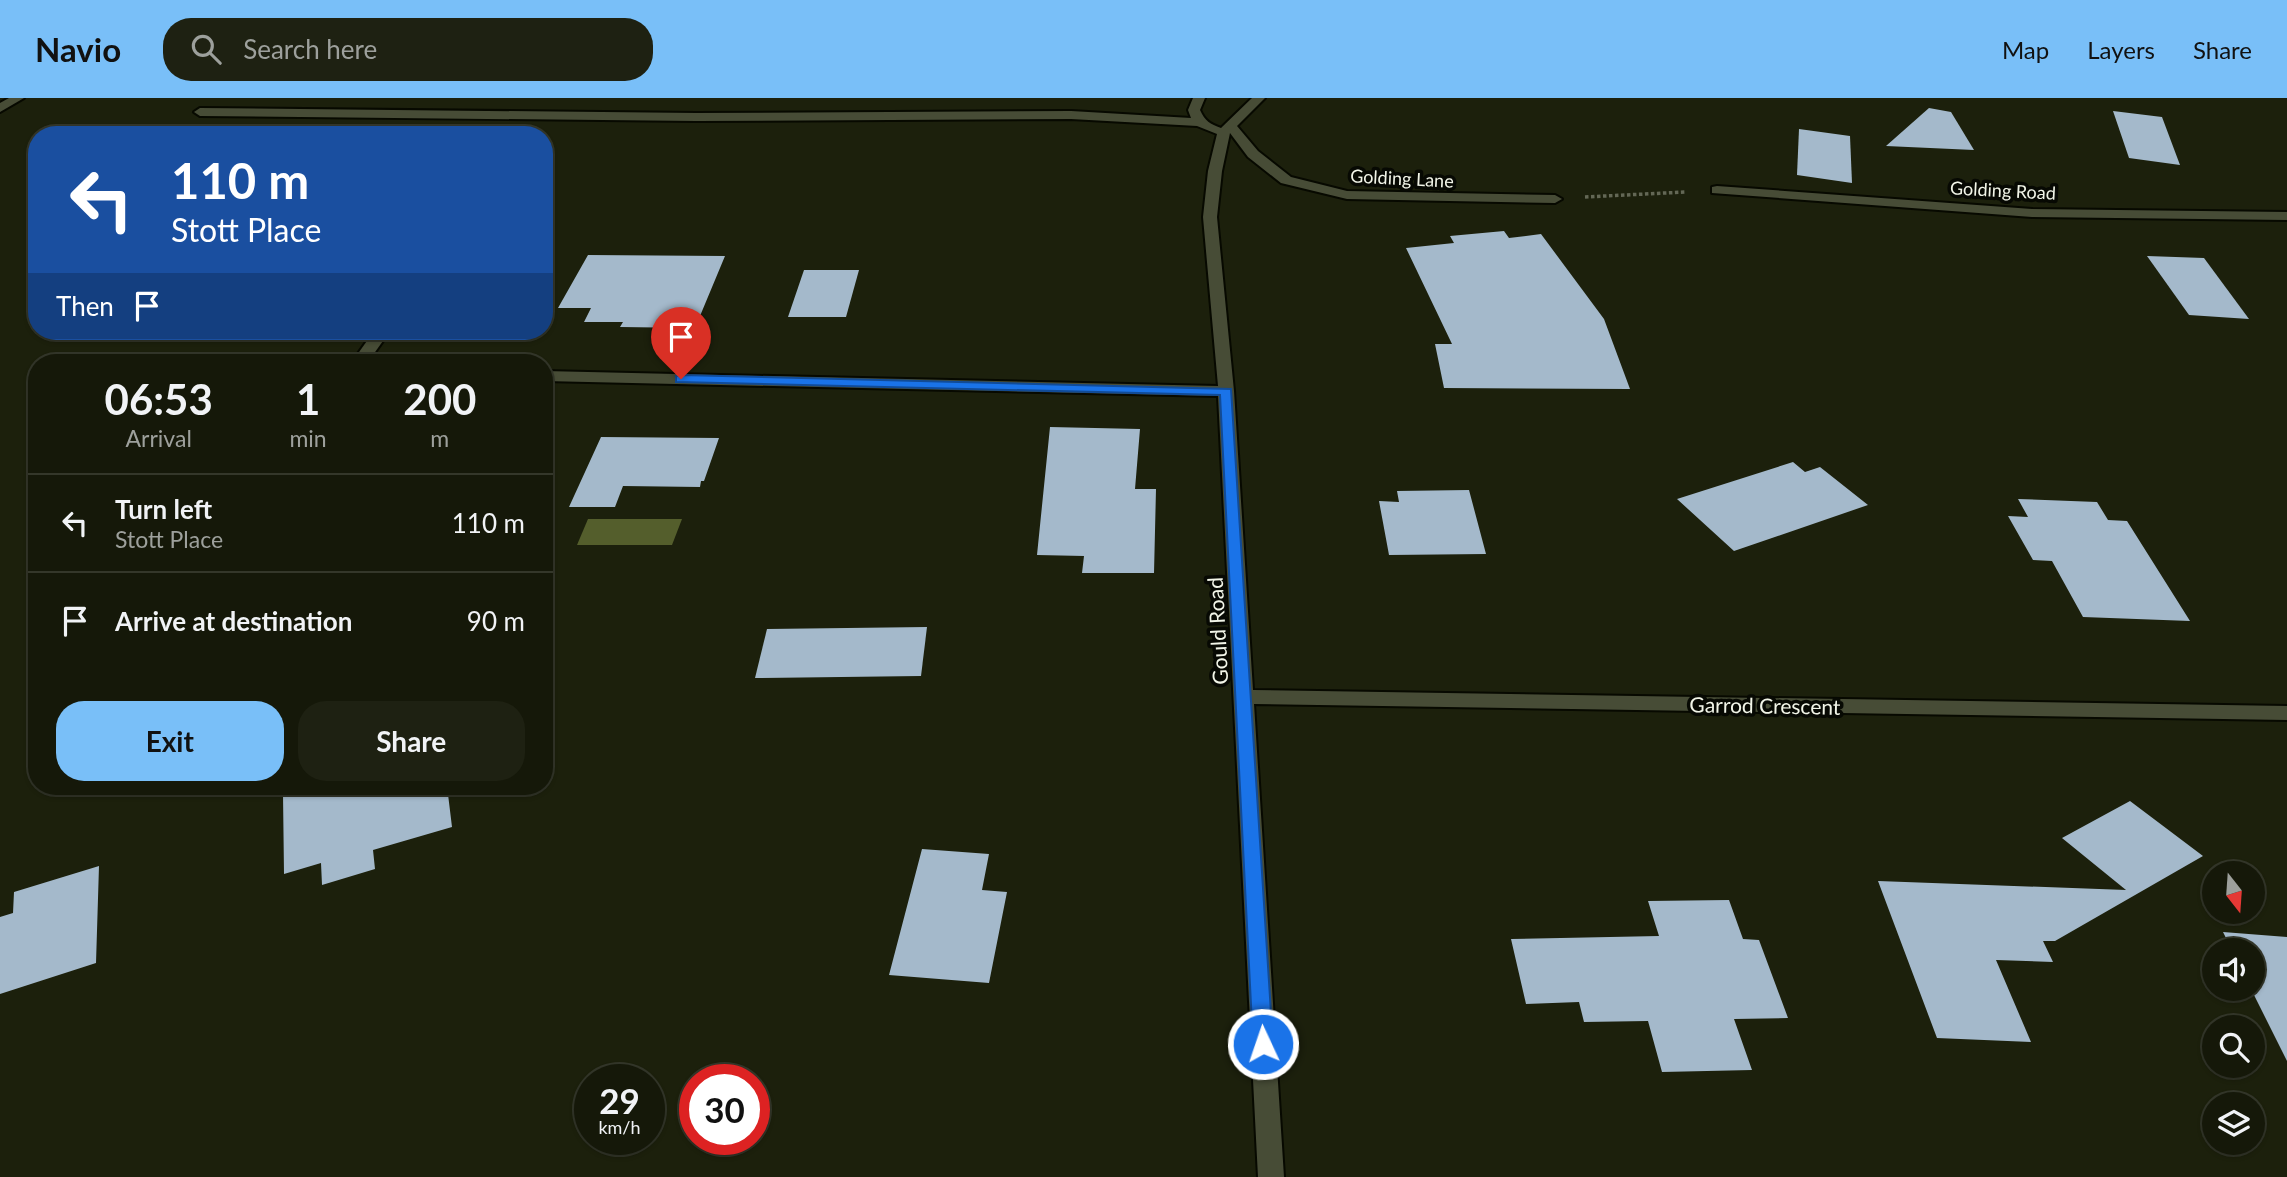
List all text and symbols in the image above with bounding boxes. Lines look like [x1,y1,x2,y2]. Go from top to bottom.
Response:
search box [163,18,653,81]
text: Navio [35,29,121,69]
icon: search [187,30,225,68]
text: Search here [243,33,377,65]
text: Map [2002,35,2049,64]
text: Layers [2087,35,2155,64]
text: Share [2193,35,2252,64]
text: 110 m [171,151,309,209]
icon: left [56,154,147,245]
street label: Golding Lane [1350,164,1454,192]
street label: Golding Road [1950,176,2056,204]
text: Stott Place [171,210,321,249]
icon: arrive [128,287,166,325]
text: Then [56,290,114,322]
pin [651,307,711,379]
icon: arrive [662,318,700,356]
text: 06:53 [105,374,213,424]
text: 1 [296,374,320,424]
text: 200 [403,374,476,424]
text: Arrival [126,424,192,452]
text: min [289,424,327,452]
text: m [430,424,449,452]
text: Turn left [115,493,212,525]
icon: left [56,504,94,542]
text: 110 m [452,507,525,539]
text: Stott Place [115,525,223,553]
street label: Gould Road [1202,577,1232,685]
icon: arrive [56,602,94,640]
text: Arrive at destination [115,605,352,637]
text: 90 m [467,605,525,637]
street label: Garrod Crescent [1689,691,1841,719]
button: Exit [56,701,284,781]
button: Share [298,701,525,781]
north arrow [2202,861,2264,924]
map controls [2202,861,2265,1155]
button: sound [2202,938,2265,1001]
position arrow [1226,1007,1300,1081]
button: search [2202,1015,2265,1078]
speed limit sign: 30 [679,1064,770,1155]
text: 29 [599,1079,640,1121]
button: layers [2202,1092,2265,1155]
text: km/h [598,1116,641,1138]

